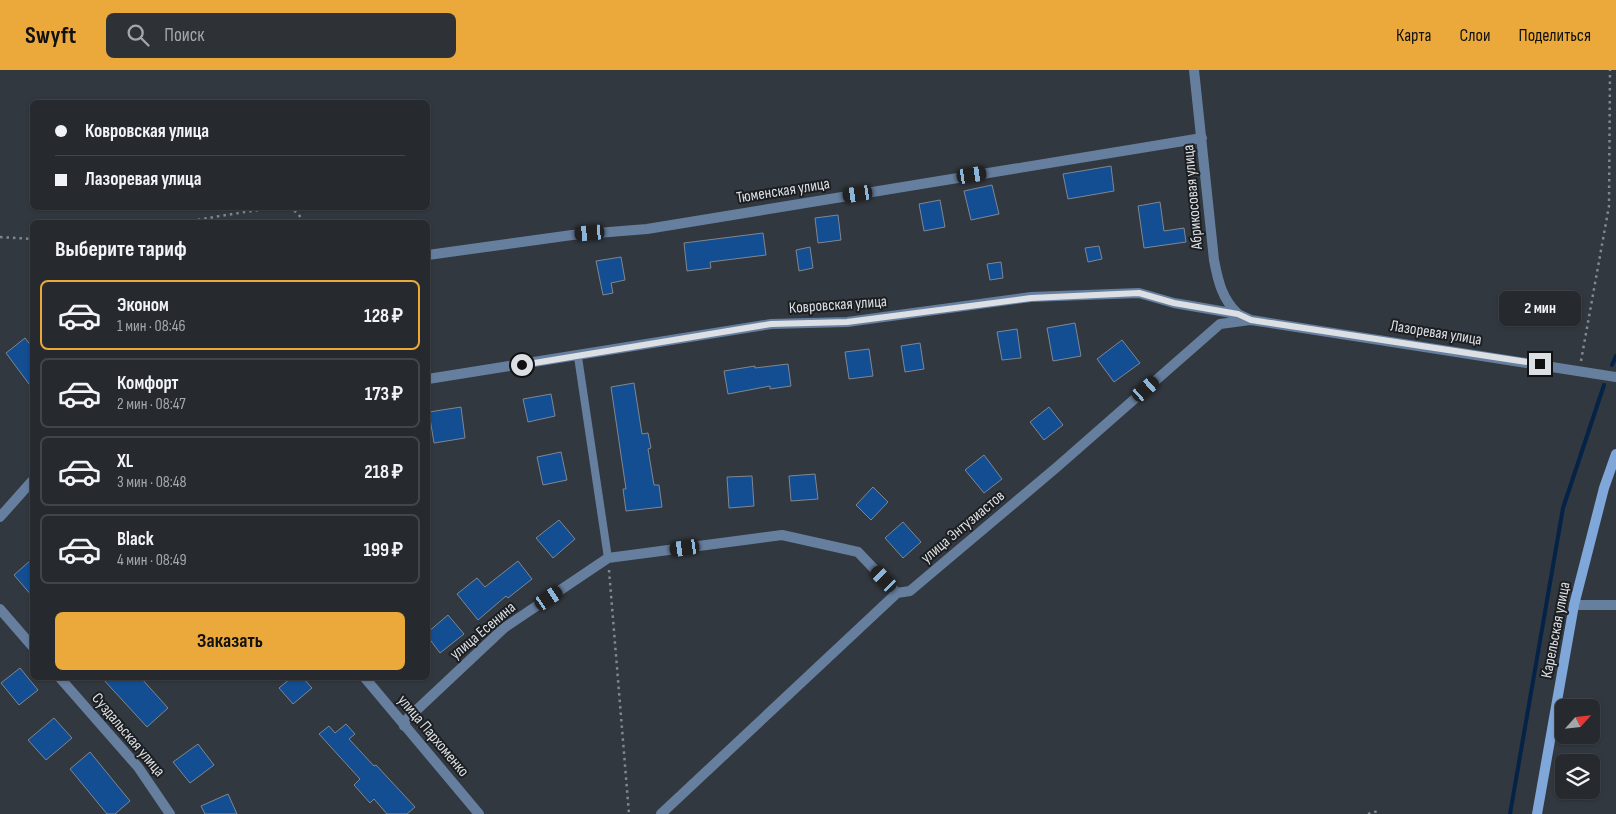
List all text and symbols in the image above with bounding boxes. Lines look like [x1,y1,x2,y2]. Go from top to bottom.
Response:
search box [106,13,456,58]
text: Swyft [25,21,76,50]
icon: search [124,21,152,49]
text: Поиск [164,24,204,47]
text: Карта [1396,25,1432,46]
text: Слои [1460,25,1491,46]
text: Поделиться [1519,25,1591,46]
text: Ковровская улица [85,120,209,143]
street label: Абрикосовая улица [1179,144,1207,251]
car [956,165,987,185]
text: Лазоревая улица [85,168,201,191]
street label: Тюменская улица [735,174,831,208]
car [842,184,873,204]
car [574,224,605,242]
text: Выберите тариф [55,236,187,263]
street label: Ковровская улица [788,292,888,318]
callout: 2 мин [1499,292,1581,326]
icon: car [57,293,102,338]
text: Эконом [117,294,169,317]
text: 2 мин [1524,299,1556,318]
text: 128 ₽ [364,305,403,328]
street label: Лазоревая улица [1389,316,1483,350]
text: 1 мин · 08:46 [117,317,185,336]
route end [1529,353,1551,375]
route start [511,354,533,376]
icon: car [57,371,102,416]
text: Комфорт [117,372,179,395]
car [1129,373,1162,405]
text: 173 ₽ [365,383,403,406]
text: 2 мин · 08:47 [117,395,186,414]
icon: car [57,449,102,494]
text: XL [117,450,133,473]
text: 218 ₽ [364,461,403,484]
text: 3 мин · 08:48 [117,473,187,492]
street label: улица Энтузиастов [917,487,1009,567]
icon: car [57,527,102,572]
text: Black [117,528,154,551]
car [669,538,700,558]
text: 199 ₽ [364,539,403,562]
text: 4 мин · 08:49 [117,551,187,570]
car [868,563,899,595]
street label: Карельская улица [1537,580,1575,680]
car [532,583,565,613]
street label: улица Есенина [446,598,520,664]
button: Заказать [55,612,405,670]
street label: Суздальская улица [87,689,169,781]
street label: улица Пархоменко [393,691,473,781]
north arrow [1555,699,1600,744]
map controls [1555,699,1600,799]
button: layers [1555,754,1600,799]

